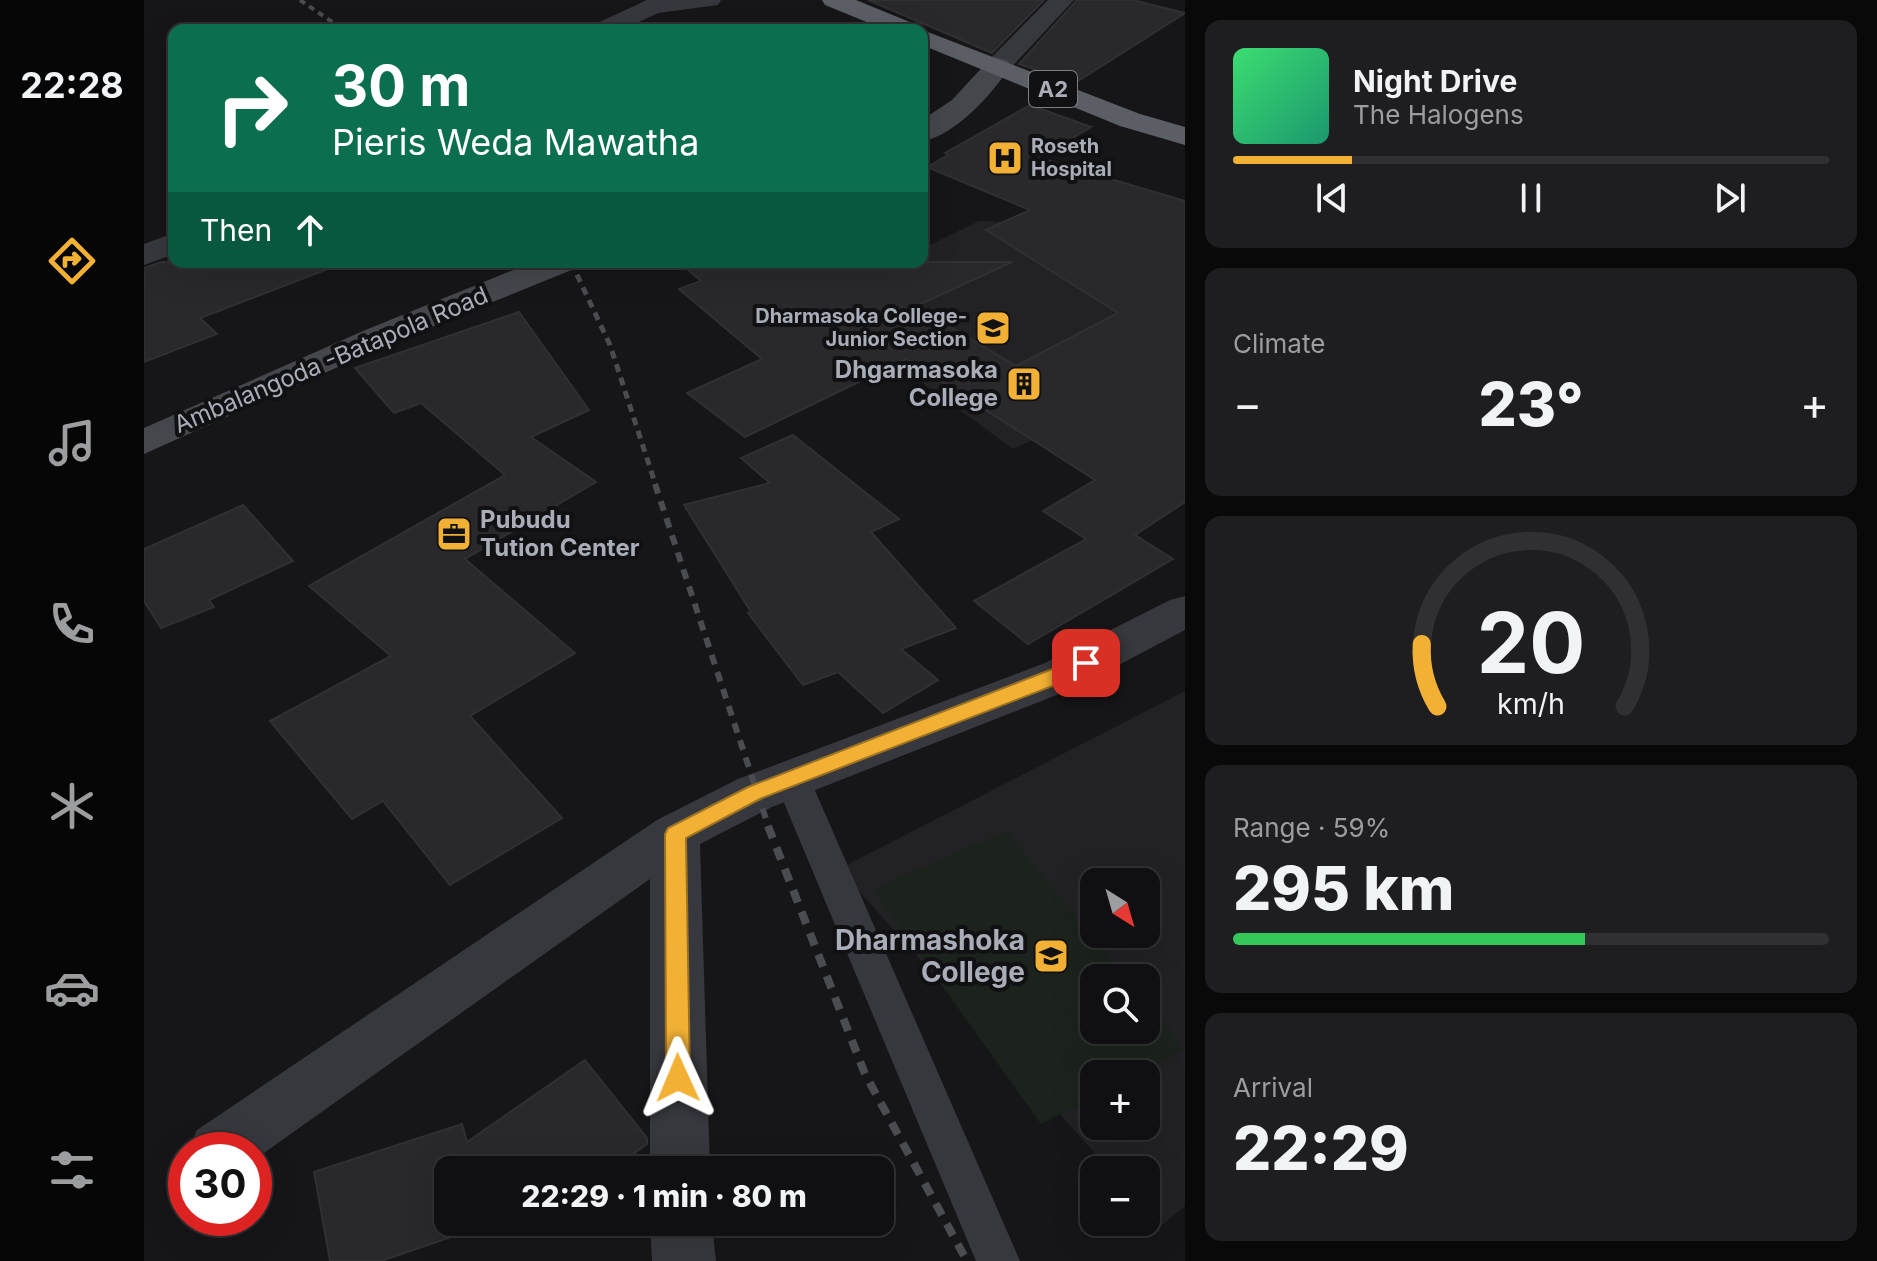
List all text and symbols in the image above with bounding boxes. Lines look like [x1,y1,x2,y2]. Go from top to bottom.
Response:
text: 30 m [332,52,470,120]
icon: right [200,56,304,160]
text: 22:28 [20,63,124,107]
text: Night Drive [1353,63,1517,99]
road number: A2 [1029,71,1077,107]
text: The Halogens [1353,99,1524,130]
text: Pieris Weda Mawatha [332,120,699,164]
place label: Roseth Hospital [1031,134,1112,181]
hospital icon: Roseth Hospital [986,139,1024,177]
icon: previous [1310,176,1354,220]
icon: pause [1509,176,1553,220]
icon: next [1708,176,1752,220]
icon: ahead [288,208,332,252]
text: Then [200,212,272,248]
icon: directions [44,233,100,289]
street label: Ambalangoda -Batapola Road [169,280,492,439]
place label: Dharmasoka College- Junior Section [755,304,967,351]
school or university icon: Dharmasoka College- Junior Section [974,309,1012,347]
text: Climate [1233,328,1325,359]
place label: Dhgarmasoka College [835,355,998,412]
building icon: Dhgarmasoka College [1005,365,1043,403]
text: 23° [1478,368,1584,440]
text: − [1233,377,1262,431]
text: + [1800,377,1829,431]
icon: music [44,415,100,471]
place label: Pubudu Tution Center [480,505,640,562]
office icon: Pubudu Tution Center [435,515,473,553]
text: 20 [1477,591,1585,692]
icon: phone [44,596,100,652]
pin [1052,629,1120,697]
icon: arrive [1064,641,1108,685]
text: km/h [1497,686,1565,721]
icon: climate [44,778,100,834]
text: Range · 59% [1233,812,1390,843]
text: 295 km [1233,852,1454,924]
north arrow [1080,868,1160,948]
map controls [1080,868,1160,1236]
place label: Dharmashoka College [835,923,1025,989]
school or university icon: Dharmashoka College [1032,937,1070,975]
icon: car [44,960,100,1016]
button: search [1080,964,1160,1044]
position arrow [636,1036,720,1120]
button: + [1080,1060,1160,1140]
text: Arrival [1233,1072,1313,1103]
text: 22:29 [1233,1112,1409,1184]
speed limit sign: 30 [168,1132,272,1236]
icon: filters [44,1142,100,1198]
button: − [1080,1156,1160,1236]
text: 22:29 · 1 min · 80 m [521,1178,807,1214]

